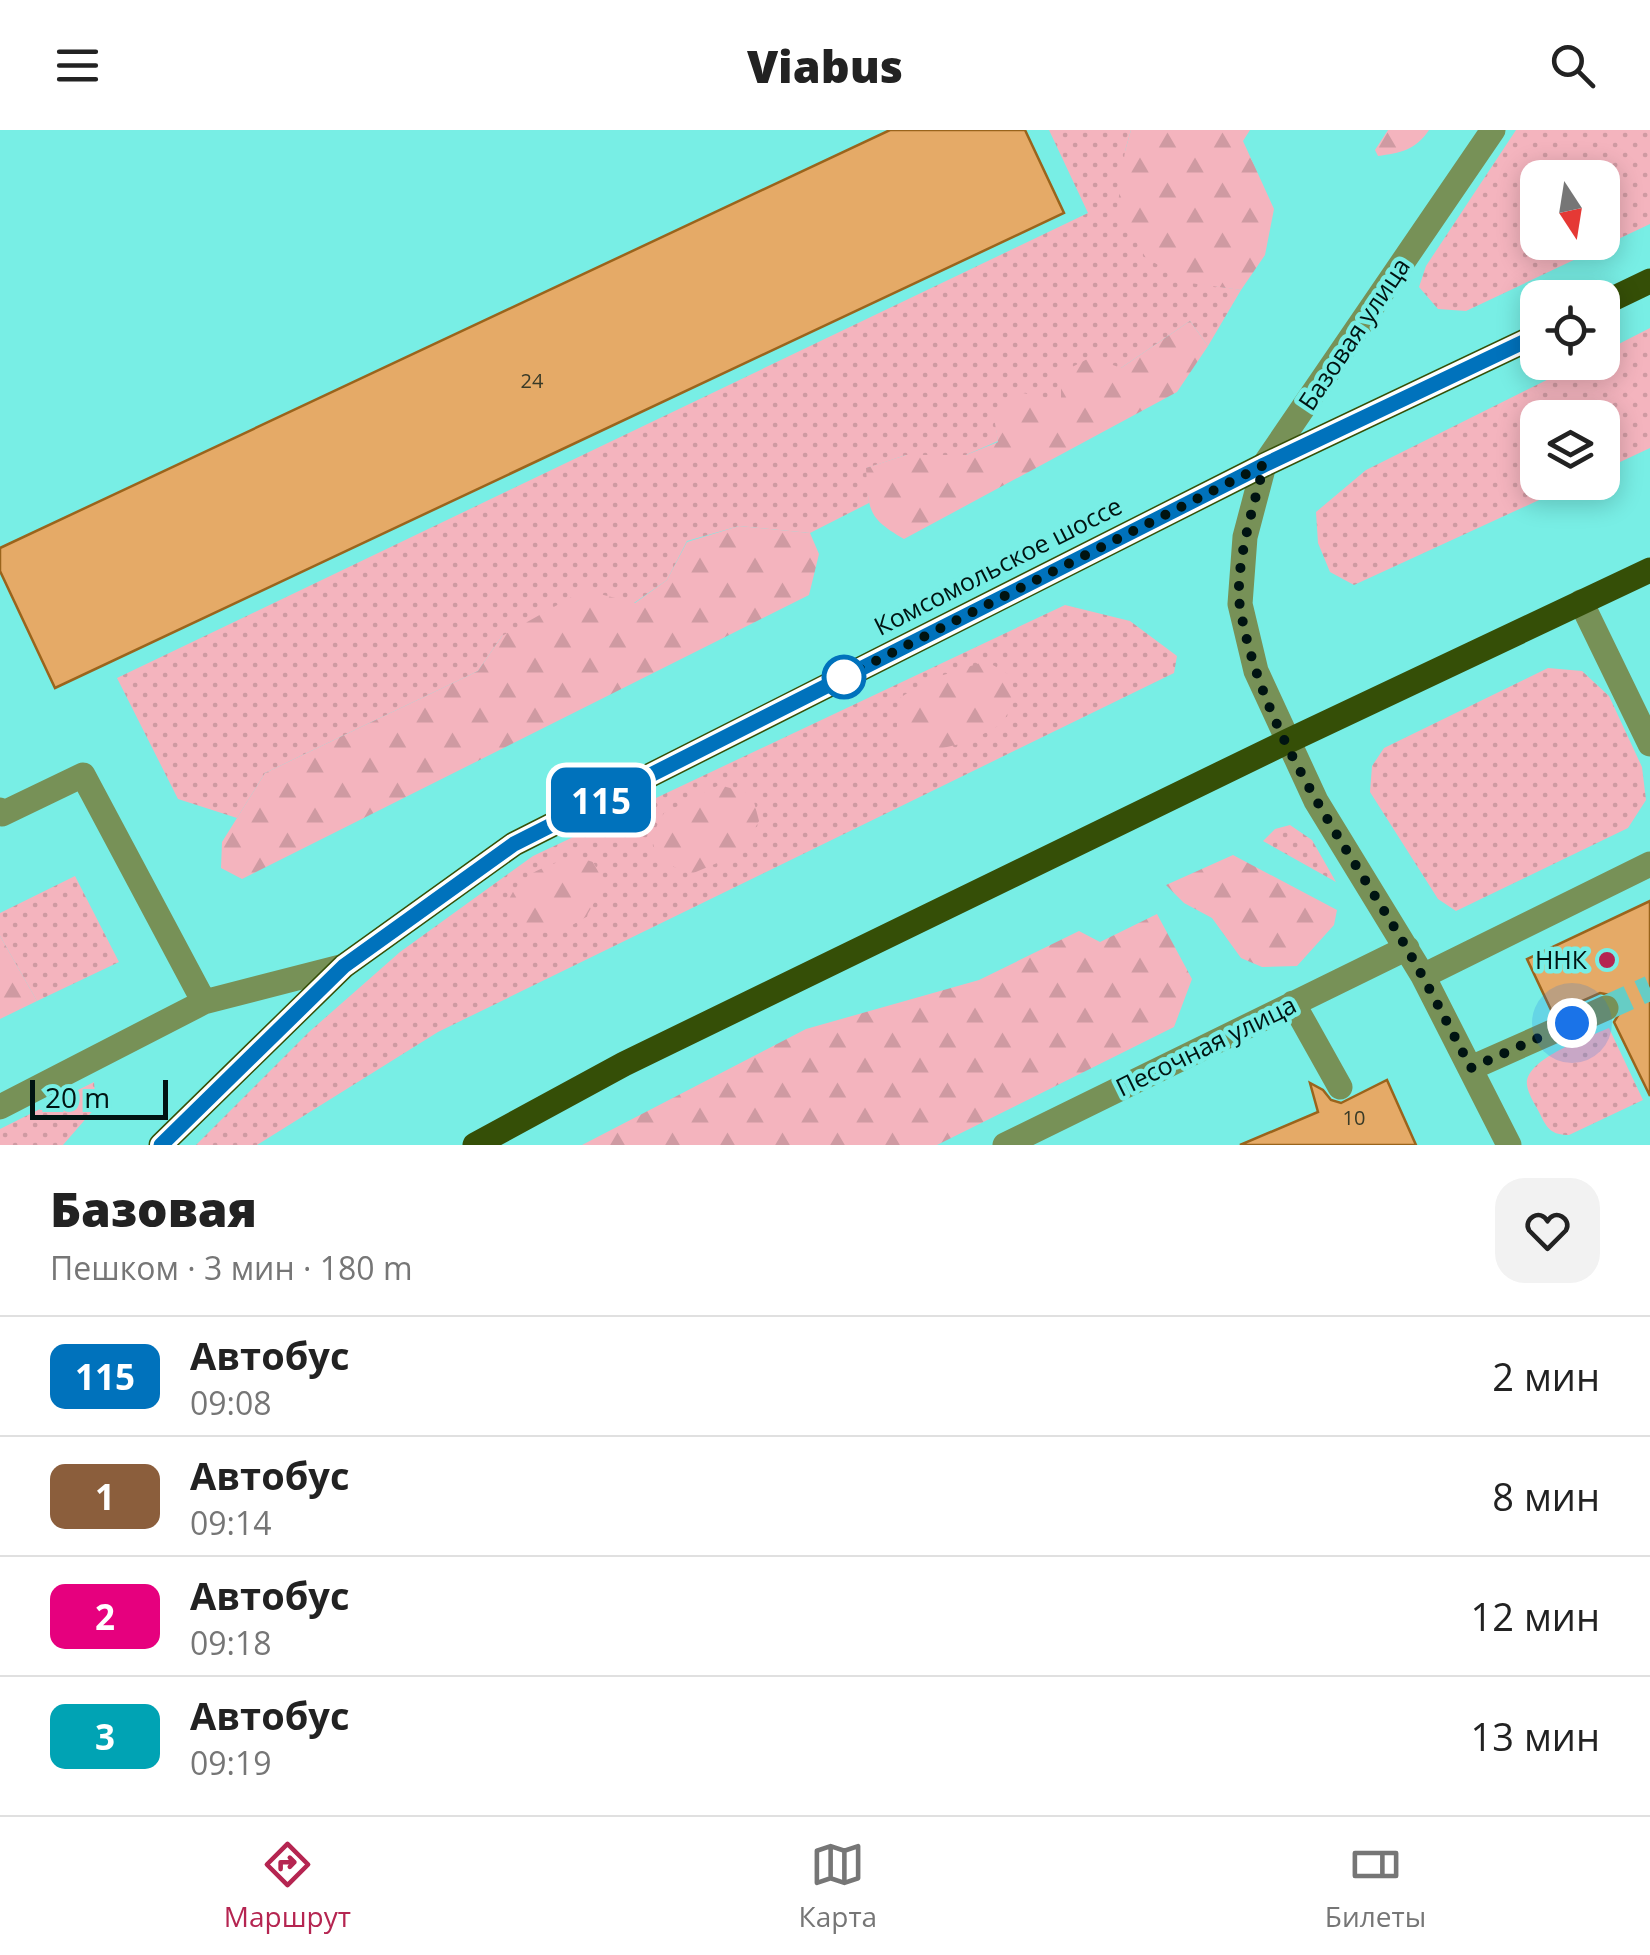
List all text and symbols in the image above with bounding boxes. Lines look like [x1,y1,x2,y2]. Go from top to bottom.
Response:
text: Viabus [747,35,903,96]
icon: menu [50,38,105,93]
icon: search [1545,38,1600,93]
north arrow [1520,160,1620,260]
map controls [1520,160,1620,500]
street label: Базовая улица [1290,250,1417,416]
button: locate [1520,280,1620,380]
house number: 24 [521,367,544,394]
button: layers [1520,400,1620,500]
street label: Комсомольское шоссе [868,488,1127,642]
unlabelled marker [823,656,865,698]
line badge: 115 [544,768,658,832]
text: 115 [571,777,631,824]
place label: ННК [1535,942,1588,976]
marker: ННК [1596,949,1618,971]
street label: Песочная улица [1110,987,1301,1104]
your location [1547,998,1597,1048]
scale bar [30,1075,168,1120]
text: 20 m [45,1078,110,1116]
house number: 10 [1343,1104,1365,1131]
text: Базовая [50,1176,257,1241]
button: heart [1495,1178,1600,1283]
text: Пешком · 3 мин · 180 m [50,1246,413,1289]
text: Автобус [190,1329,349,1381]
text: 2 мин [1492,1350,1600,1402]
text: 115 [75,1353,135,1400]
text: 09:08 [190,1381,272,1424]
text: Автобус [190,1449,349,1501]
text: 8 мин [1492,1470,1600,1522]
text: 1 [95,1473,115,1520]
text: 09:14 [190,1501,272,1544]
text: Автобус [190,1569,349,1621]
text: 12 мин [1471,1590,1600,1642]
text: 2 [95,1593,115,1640]
text: 09:18 [190,1621,272,1664]
text: Автобус [190,1689,349,1741]
text: 13 мин [1471,1710,1600,1762]
text: 3 [95,1713,115,1760]
text: 09:19 [190,1741,272,1784]
tab: Маршрут [224,1837,351,1935]
tab: Карта [799,1837,877,1935]
tab: Билеты [1325,1837,1426,1935]

